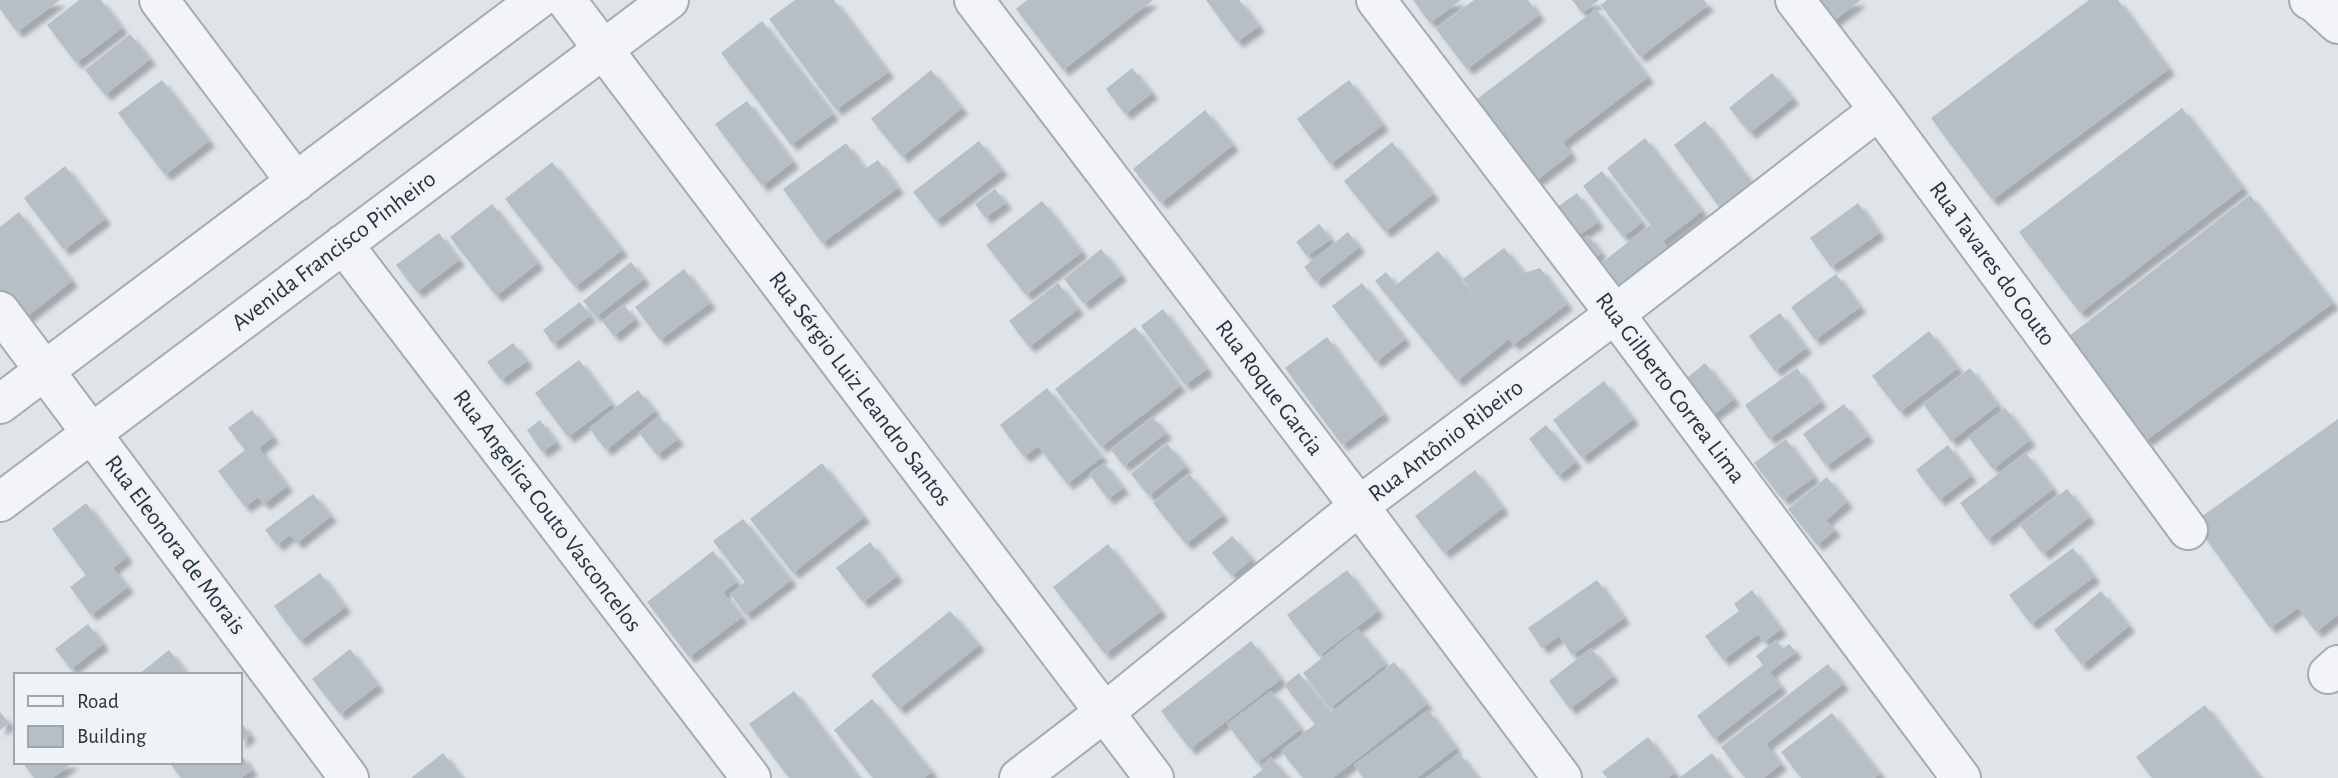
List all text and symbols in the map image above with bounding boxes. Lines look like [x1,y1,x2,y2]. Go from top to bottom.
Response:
street label: Avenida Francisco Pinheiro [227,167,441,335]
street label: Rua Tavares do Couto [1925,177,2059,351]
street label: Rua Sérgio Luiz Leandro Santos [764,267,956,511]
street label: Rua Gilberto Correa Lima [1591,288,1749,488]
street label: Rua Roque Garcia [1210,316,1328,460]
street label: Rua Antônio Ribeiro [1364,375,1528,507]
street label: Rua Angelica Couto Vasconcelos [448,386,646,636]
street label: Rua Eleonora de Morais [100,451,250,639]
legend [14,673,242,764]
text: Road [77,691,119,712]
text: Building [77,726,147,747]

